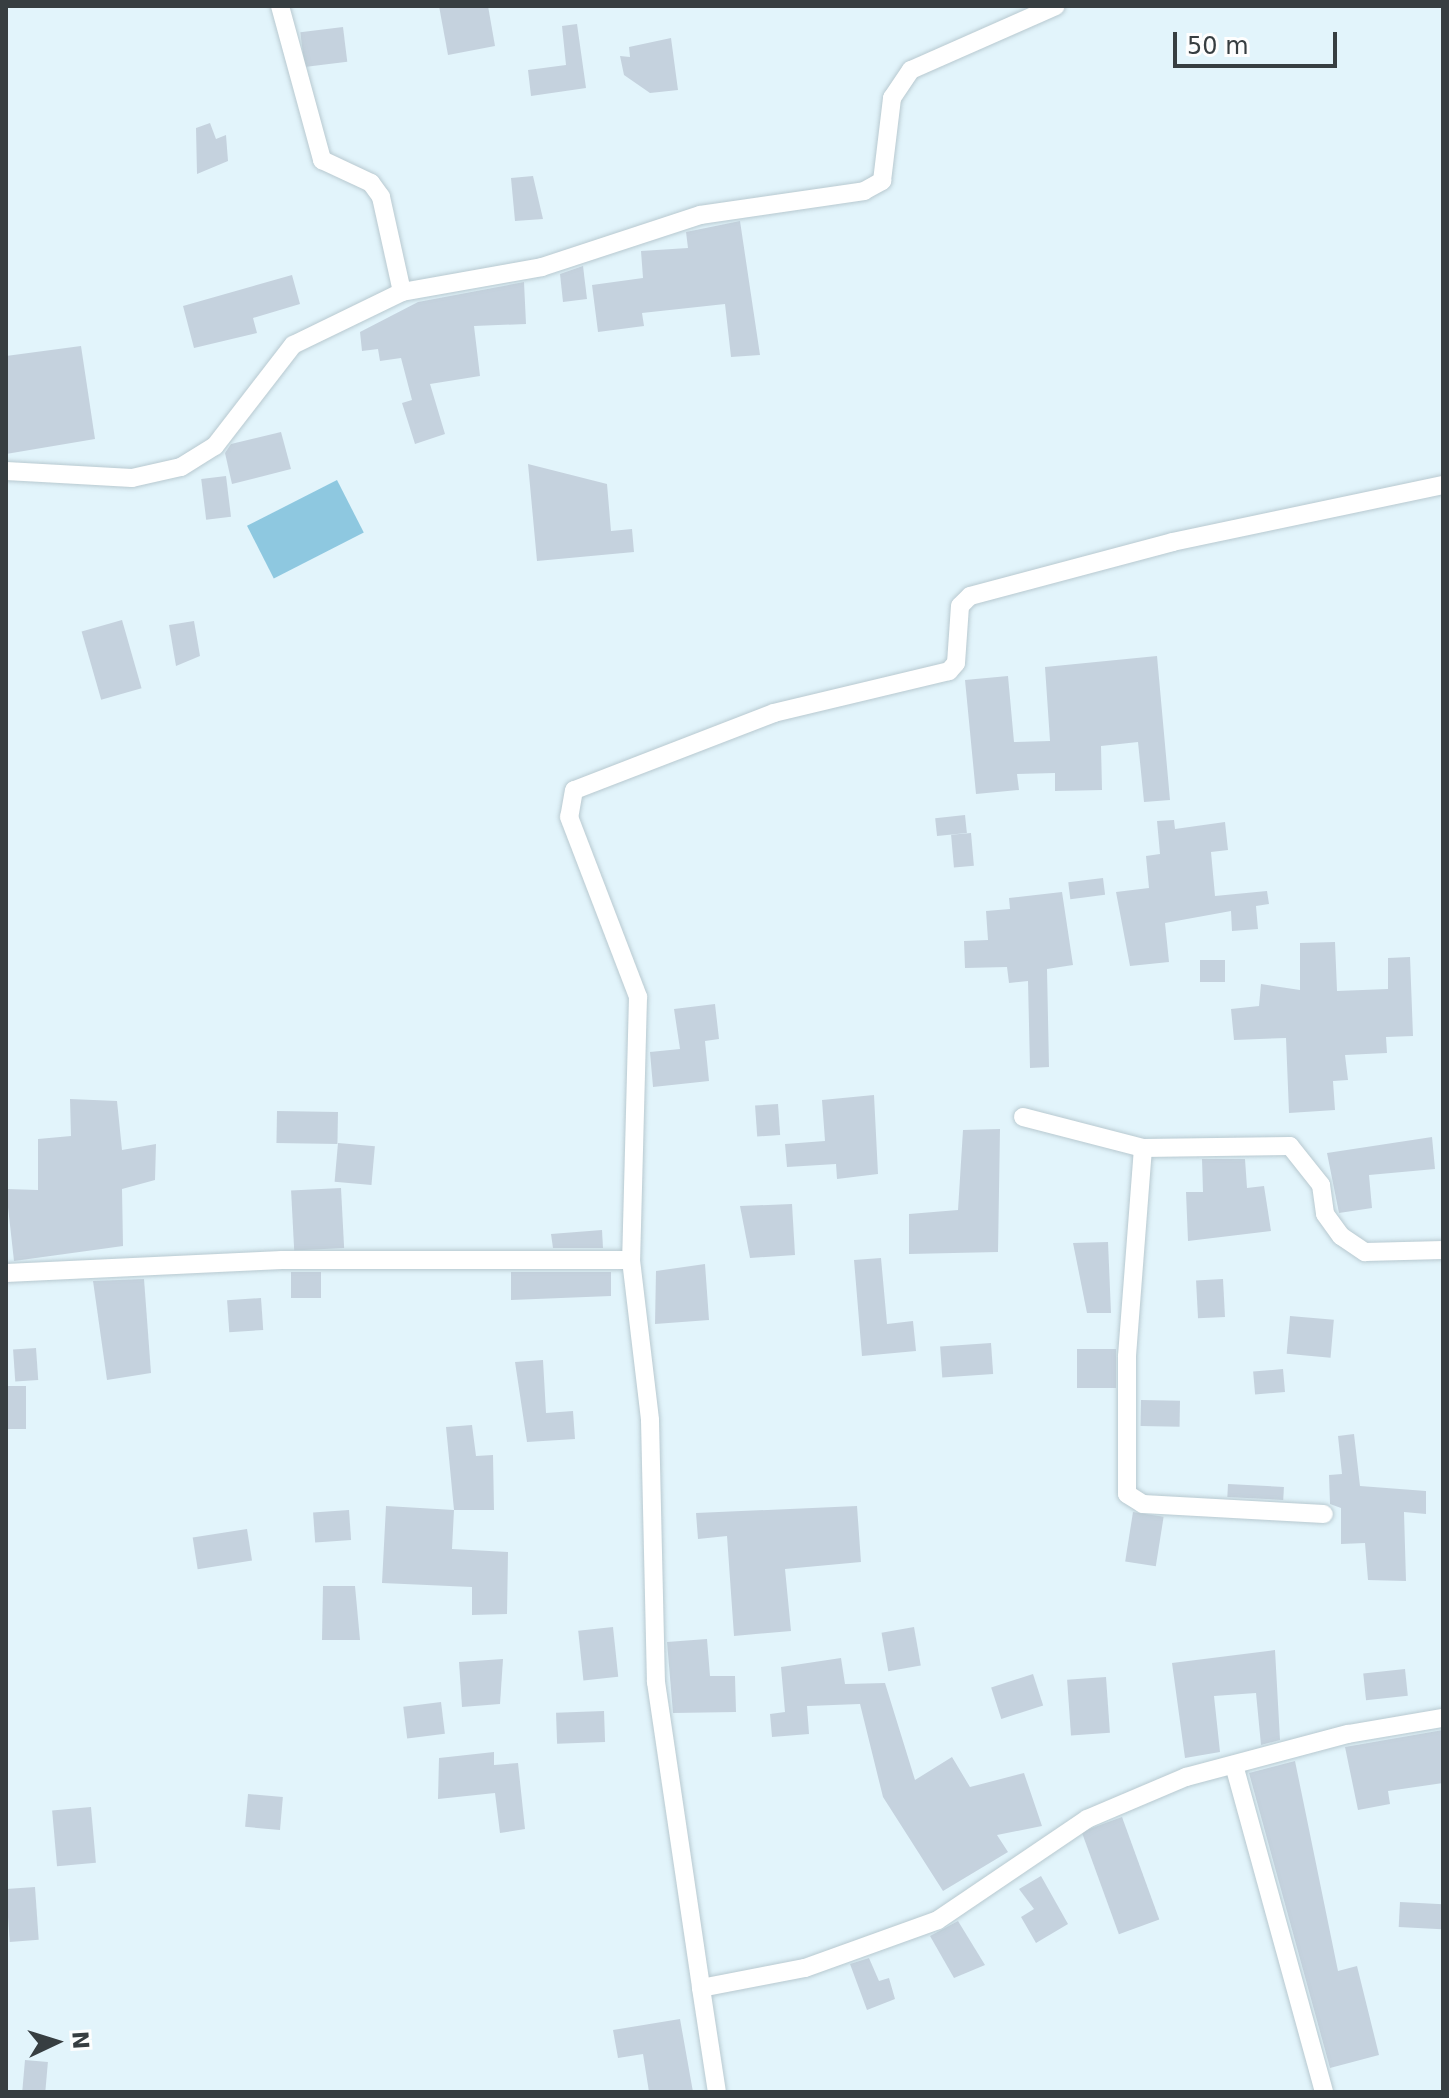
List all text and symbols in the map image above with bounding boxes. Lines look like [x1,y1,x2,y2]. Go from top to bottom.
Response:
scale bar [1177,16,1341,66]
text: 50 m [1187,32,1249,60]
north arrow [16,2002,96,2082]
text: N [67,2030,94,2050]

